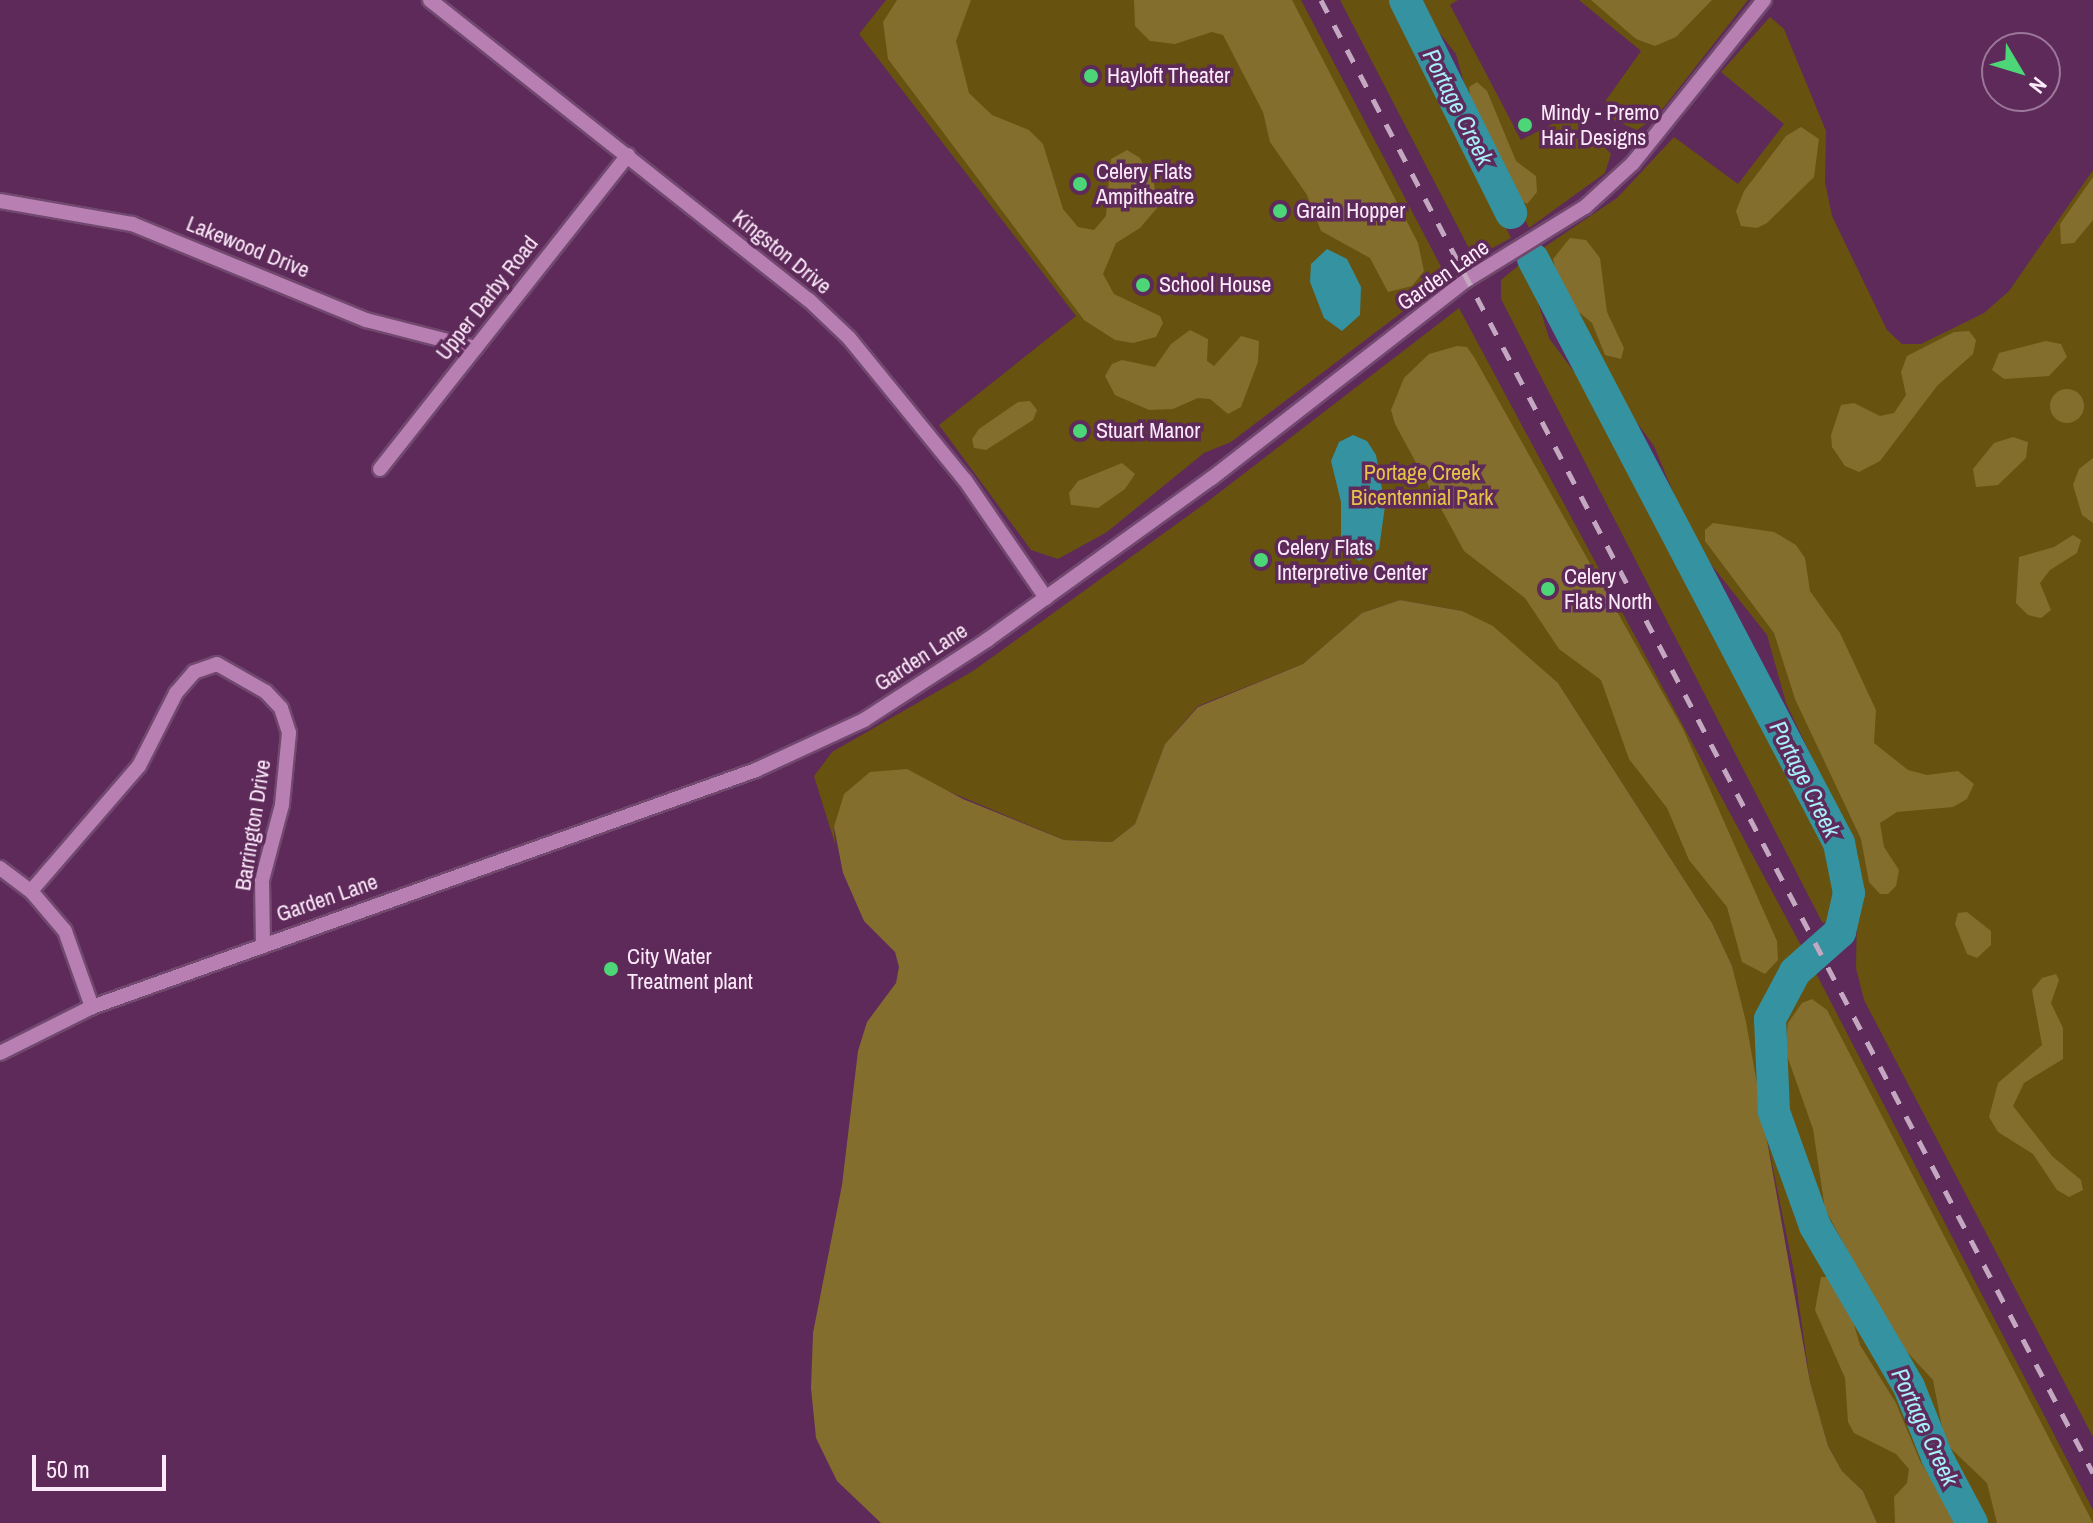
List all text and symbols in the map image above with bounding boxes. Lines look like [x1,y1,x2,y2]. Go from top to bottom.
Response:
north arrow [1981,32,2061,112]
water label: Portage Creek [1416,44,1500,170]
place label: Hayloft Theater [1107,63,1230,89]
marker: Hayloft Theater [1082,67,1100,85]
text: N [2023,71,2054,100]
place label: Mindy - Premo Hair Designs [1541,99,1659,150]
marker: Mindy - Premo Hair Designs [1516,116,1534,134]
place label: Celery Flats Ampitheatre [1096,158,1194,210]
marker: Celery Flats Ampitheatre [1071,175,1089,193]
place label: Grain Hopper [1296,198,1405,224]
marker: Grain Hopper [1271,202,1289,220]
street label: Kingston Drive [727,204,837,300]
street label: Lakewood Drive [183,210,313,284]
street label: Upper Darby Road [430,231,544,365]
street label: Garden Lane [1392,234,1494,316]
place label: School House [1159,272,1271,298]
marker: School House [1134,276,1152,294]
place label: Stuart Manor [1096,418,1200,444]
marker: Stuart Manor [1071,422,1089,440]
park label: Portage Creek Bicentennial Park [1351,459,1493,510]
place label: Celery Flats Interpretive Center [1277,534,1427,586]
marker: Celery Flats Interpretive Center [1252,551,1270,569]
place label: Celery Flats North [1564,563,1652,614]
marker: Celery Flats North [1539,580,1557,598]
street label: Garden Lane [870,617,972,697]
water label: Portage Creek [1763,716,1847,842]
street label: Barrington Drive [230,758,276,892]
street label: Garden Lane [273,868,381,928]
place label: City Water Treatment plant [627,943,753,994]
marker: City Water Treatment plant [602,960,620,978]
water label: Portage Creek [1885,1363,1965,1491]
scale bar [36,1439,170,1489]
text: 50 m [46,1453,90,1485]

